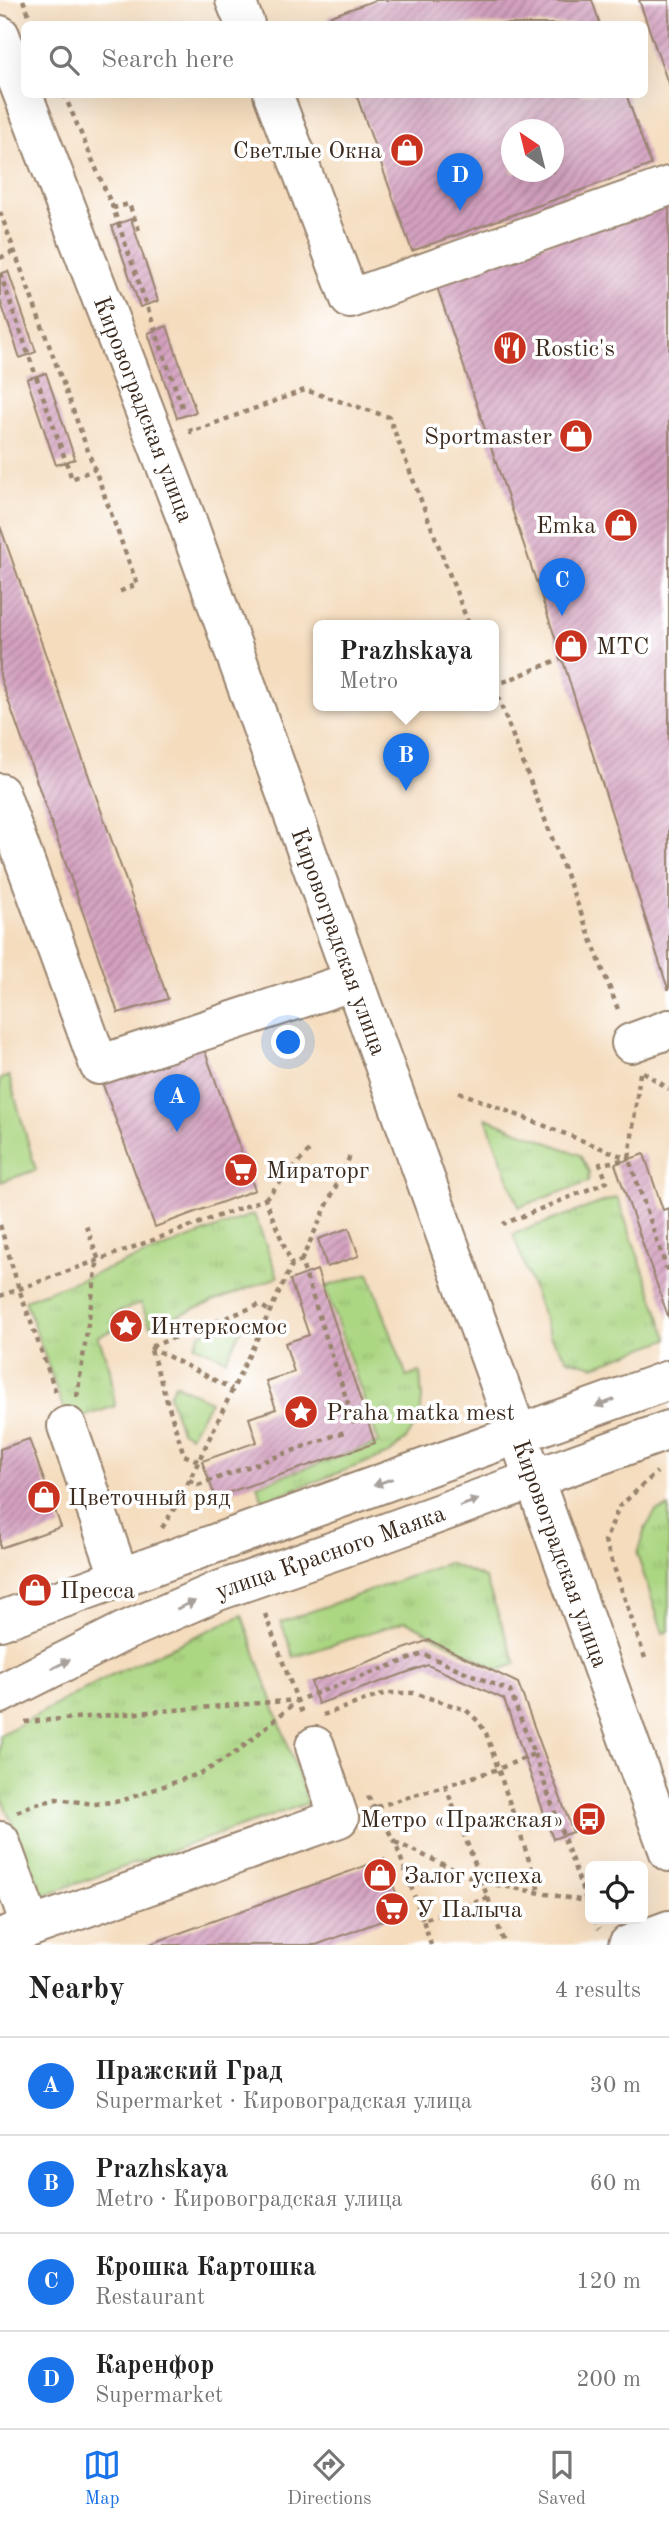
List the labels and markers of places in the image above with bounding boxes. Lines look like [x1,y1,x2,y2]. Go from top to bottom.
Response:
shop icon: Светлые Окна [388,131,426,169]
place label: Светлые Окна [233,140,382,164]
pin: D [437,153,483,211]
restaurant icon: Rostic's [491,329,529,367]
place label: Rostic's [534,338,615,362]
shop icon: Sportmaster [557,417,595,455]
place label: Sportmaster [424,426,552,450]
shop icon: Emka [602,506,640,544]
place label: Emka [536,515,596,539]
pin: C [539,558,585,616]
shop icon: МТС [552,627,590,665]
place label: МТС [596,636,649,660]
pin: B [383,733,429,791]
pin: A [154,1074,200,1132]
supermarket icon: Мираторг [222,1151,260,1189]
place label: Мираторг [266,1160,369,1184]
place icon: Интеркосмос [107,1307,145,1345]
place label: Интеркосмос [150,1316,287,1340]
place icon: Praha matka mest [282,1393,320,1431]
place label: Praha matka mest [326,1402,515,1426]
shop icon: Цветочный ряд [25,1478,63,1516]
place label: Цветочный ряд [68,1487,231,1511]
shop icon: Пресса [16,1571,54,1609]
place label: Пресса [60,1580,135,1604]
bus stop icon: Метро «Пражская» [570,1800,608,1838]
place label: Метро «Пражская» [360,1809,564,1833]
shop icon: Залог успеха [361,1856,399,1894]
place label: Залог успеха [404,1865,543,1889]
supermarket icon: У Палыча [373,1890,411,1928]
place label: У Палыча [416,1899,523,1923]

